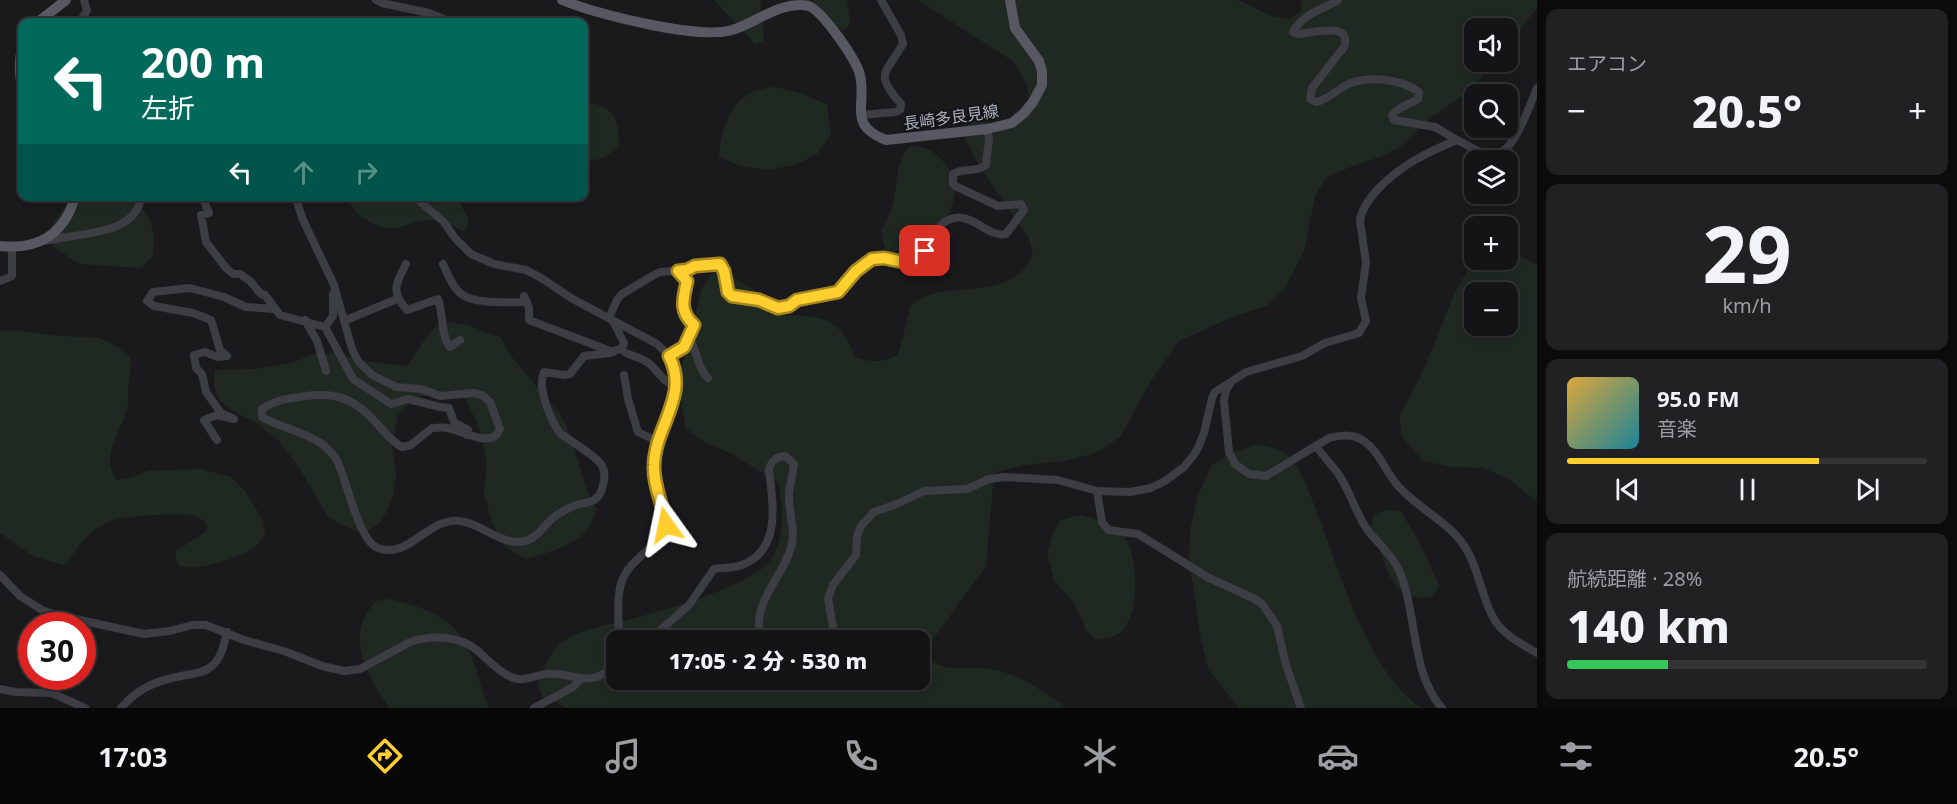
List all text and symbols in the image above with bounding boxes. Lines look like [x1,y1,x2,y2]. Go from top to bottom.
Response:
map controls [1464,18,1518,336]
button: sound [1464,18,1518,72]
text: 200 m [141,33,265,90]
icon: left [42,42,120,120]
text: エアコン [1567,50,1647,77]
text: 20.5° [1692,80,1802,141]
button: search [1464,84,1518,138]
text: − [1567,88,1586,133]
text: + [1908,88,1927,133]
text: 左折 [141,89,195,126]
street label: 長崎多良見線 [902,99,1000,135]
button: layers [1464,150,1518,204]
icon: left [224,156,257,189]
icon: ahead [287,156,320,189]
icon: right [350,156,383,189]
text: 29 [1702,200,1792,306]
button: + [1464,216,1518,270]
pin [899,225,950,276]
icon: arrive [908,234,941,267]
button: − [1464,282,1518,336]
text: km/h [1722,292,1772,319]
text: 95.0 FM [1657,383,1739,413]
text: 音楽 [1657,415,1697,442]
icon: previous [1611,473,1644,506]
icon: pause [1731,473,1764,506]
icon: next [1851,473,1884,506]
position arrow [634,493,698,557]
text: 航続距離 · 28% [1567,565,1702,592]
text: 140 km [1567,595,1730,656]
speed limit sign: 30 [18,612,96,690]
text: 17:05 · 2 分 · 530 m [669,645,867,675]
icon: directions [364,735,406,777]
icon: music [602,735,644,777]
icon: phone [840,735,882,777]
icon: climate [1079,735,1121,777]
icon: car [1317,735,1359,777]
icon: filters [1555,735,1597,777]
text: 17:03 [98,738,168,775]
text: 20.5° [1793,738,1859,775]

